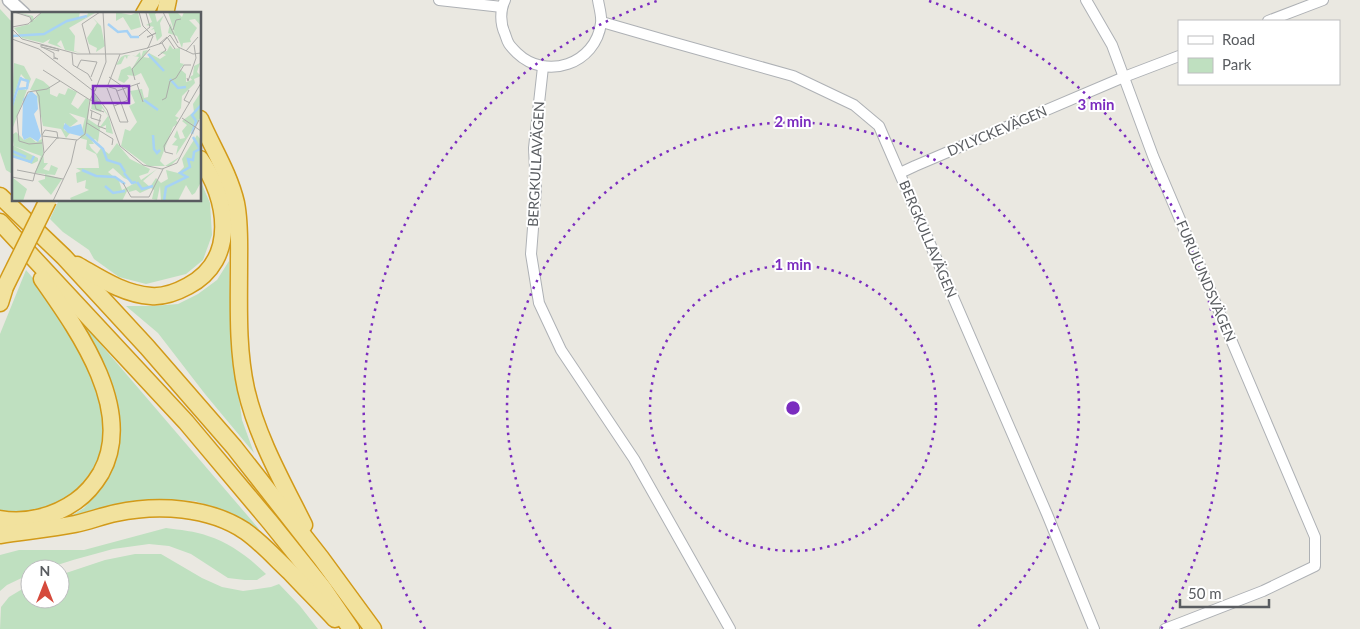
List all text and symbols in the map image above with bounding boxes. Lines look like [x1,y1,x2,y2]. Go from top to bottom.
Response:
inset map [12,12,201,201]
legend [1178,20,1340,85]
text: Road [1222,30,1255,48]
text: Park [1222,55,1252,73]
text: 3 min [1077,95,1115,113]
street label: BERGKULLAVÄGEN [524,101,547,227]
street label: DYLYCKEVÄGEN [944,102,1049,159]
text: 2 min [774,112,812,130]
street label: BERGKULLAVÄGEN [896,178,961,300]
street label: FURULUNDSVÄGEN [1173,218,1240,344]
text: 1 min [774,255,812,273]
centre of rings [784,399,802,417]
north arrow [20,559,70,609]
text: N [40,562,50,579]
scale bar [1180,576,1269,608]
text: 50 m [1188,584,1222,602]

